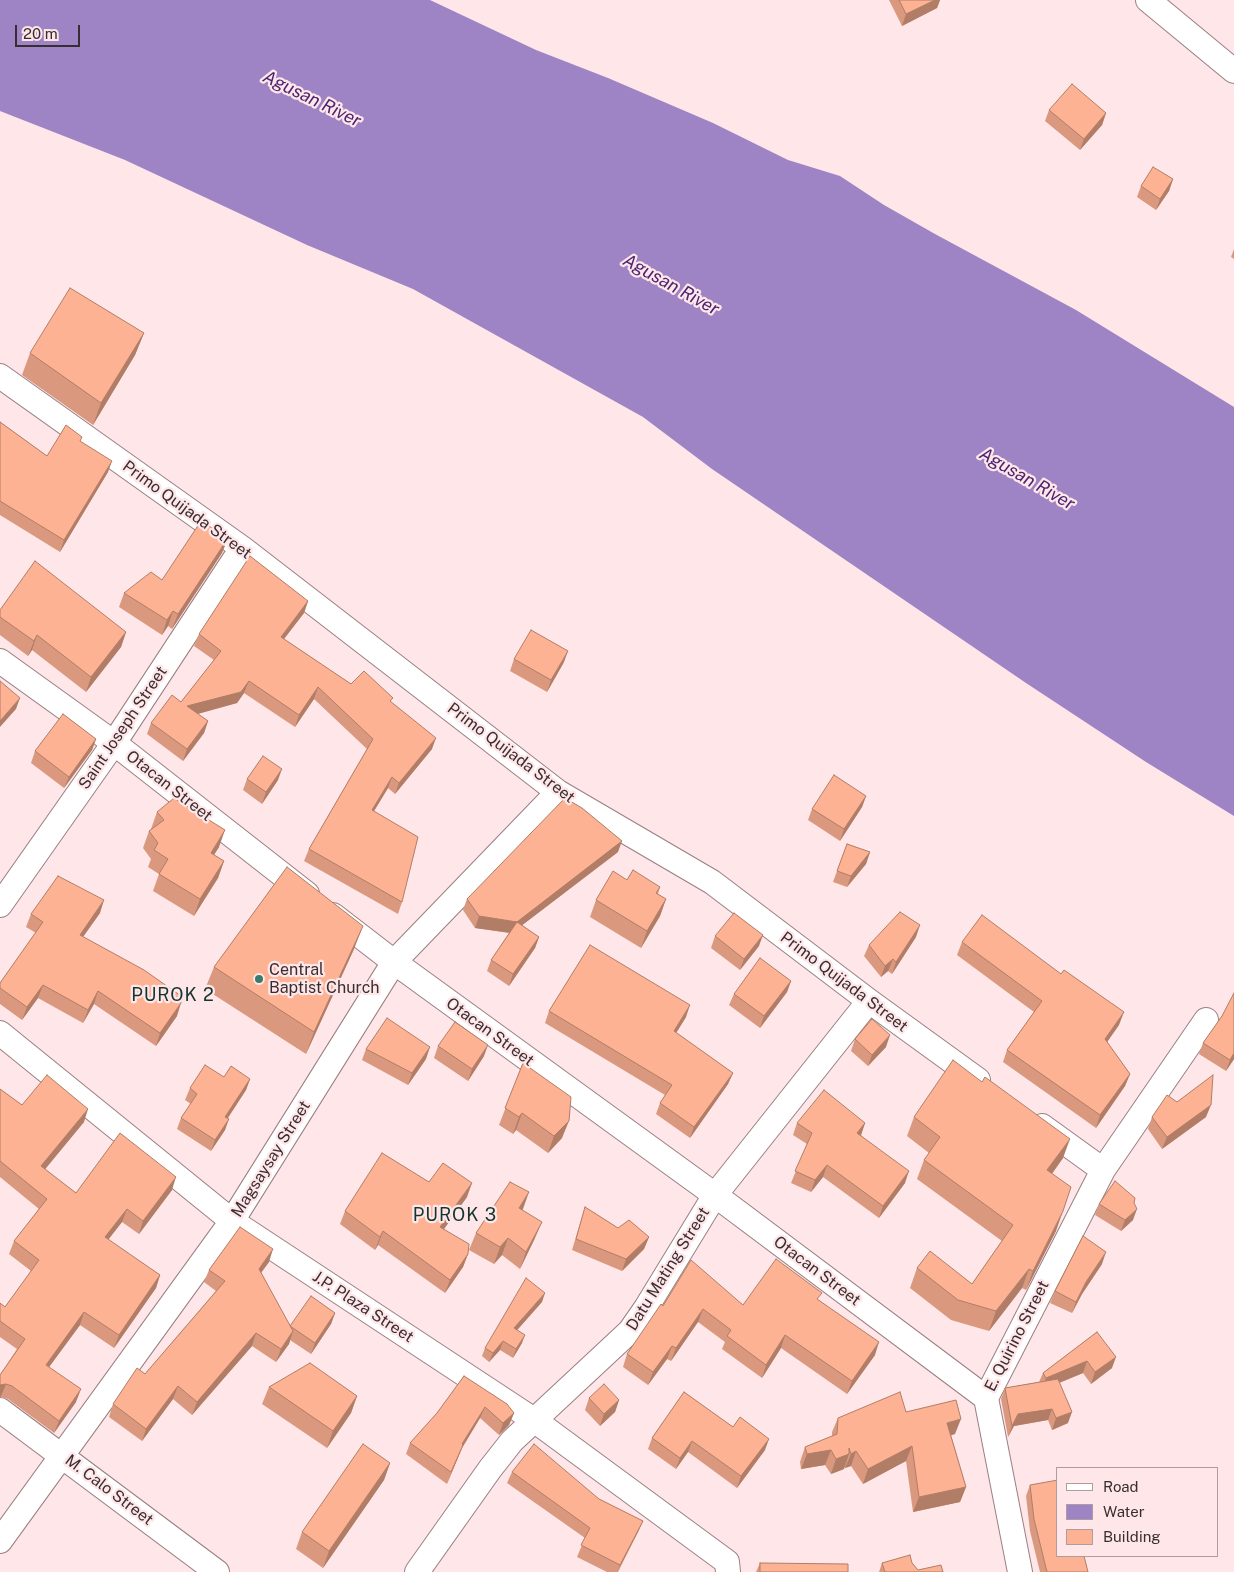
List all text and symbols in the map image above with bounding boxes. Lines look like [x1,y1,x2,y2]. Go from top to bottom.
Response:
scale bar [18,15,82,47]
text: 20 m [23,25,58,42]
water label: Agusan River [259,66,365,132]
water label: Agusan River [619,250,723,320]
water label: Agusan River [976,443,1078,515]
street label: Primo Quijada Street [119,457,255,563]
street label: Saint Joseph Street [75,663,171,793]
street label: Primo Quijada Street [443,699,579,807]
street label: Otacan Street [122,746,216,826]
street label: Primo Quijada Street [776,928,912,1036]
place label: Central Baptist Church [269,960,380,998]
marker: Central Baptist Church [253,973,265,985]
district label: PUROK 2 [130,984,216,1006]
street label: Otacan Street [442,994,538,1070]
street label: Magsaysay Street [227,1097,315,1221]
district label: PUROK 3 [412,1204,498,1226]
street label: Datu Mating Street [622,1204,714,1334]
street label: Otacan Street [770,1232,864,1310]
street label: J.P. Plaza Street [309,1267,417,1347]
street label: E. Quirino Street [981,1277,1053,1395]
street label: M. Calo Street [61,1451,157,1529]
legend [1056,1467,1219,1557]
text: Road [1103,1478,1139,1495]
text: Water [1103,1503,1145,1520]
text: Building [1103,1528,1161,1545]

